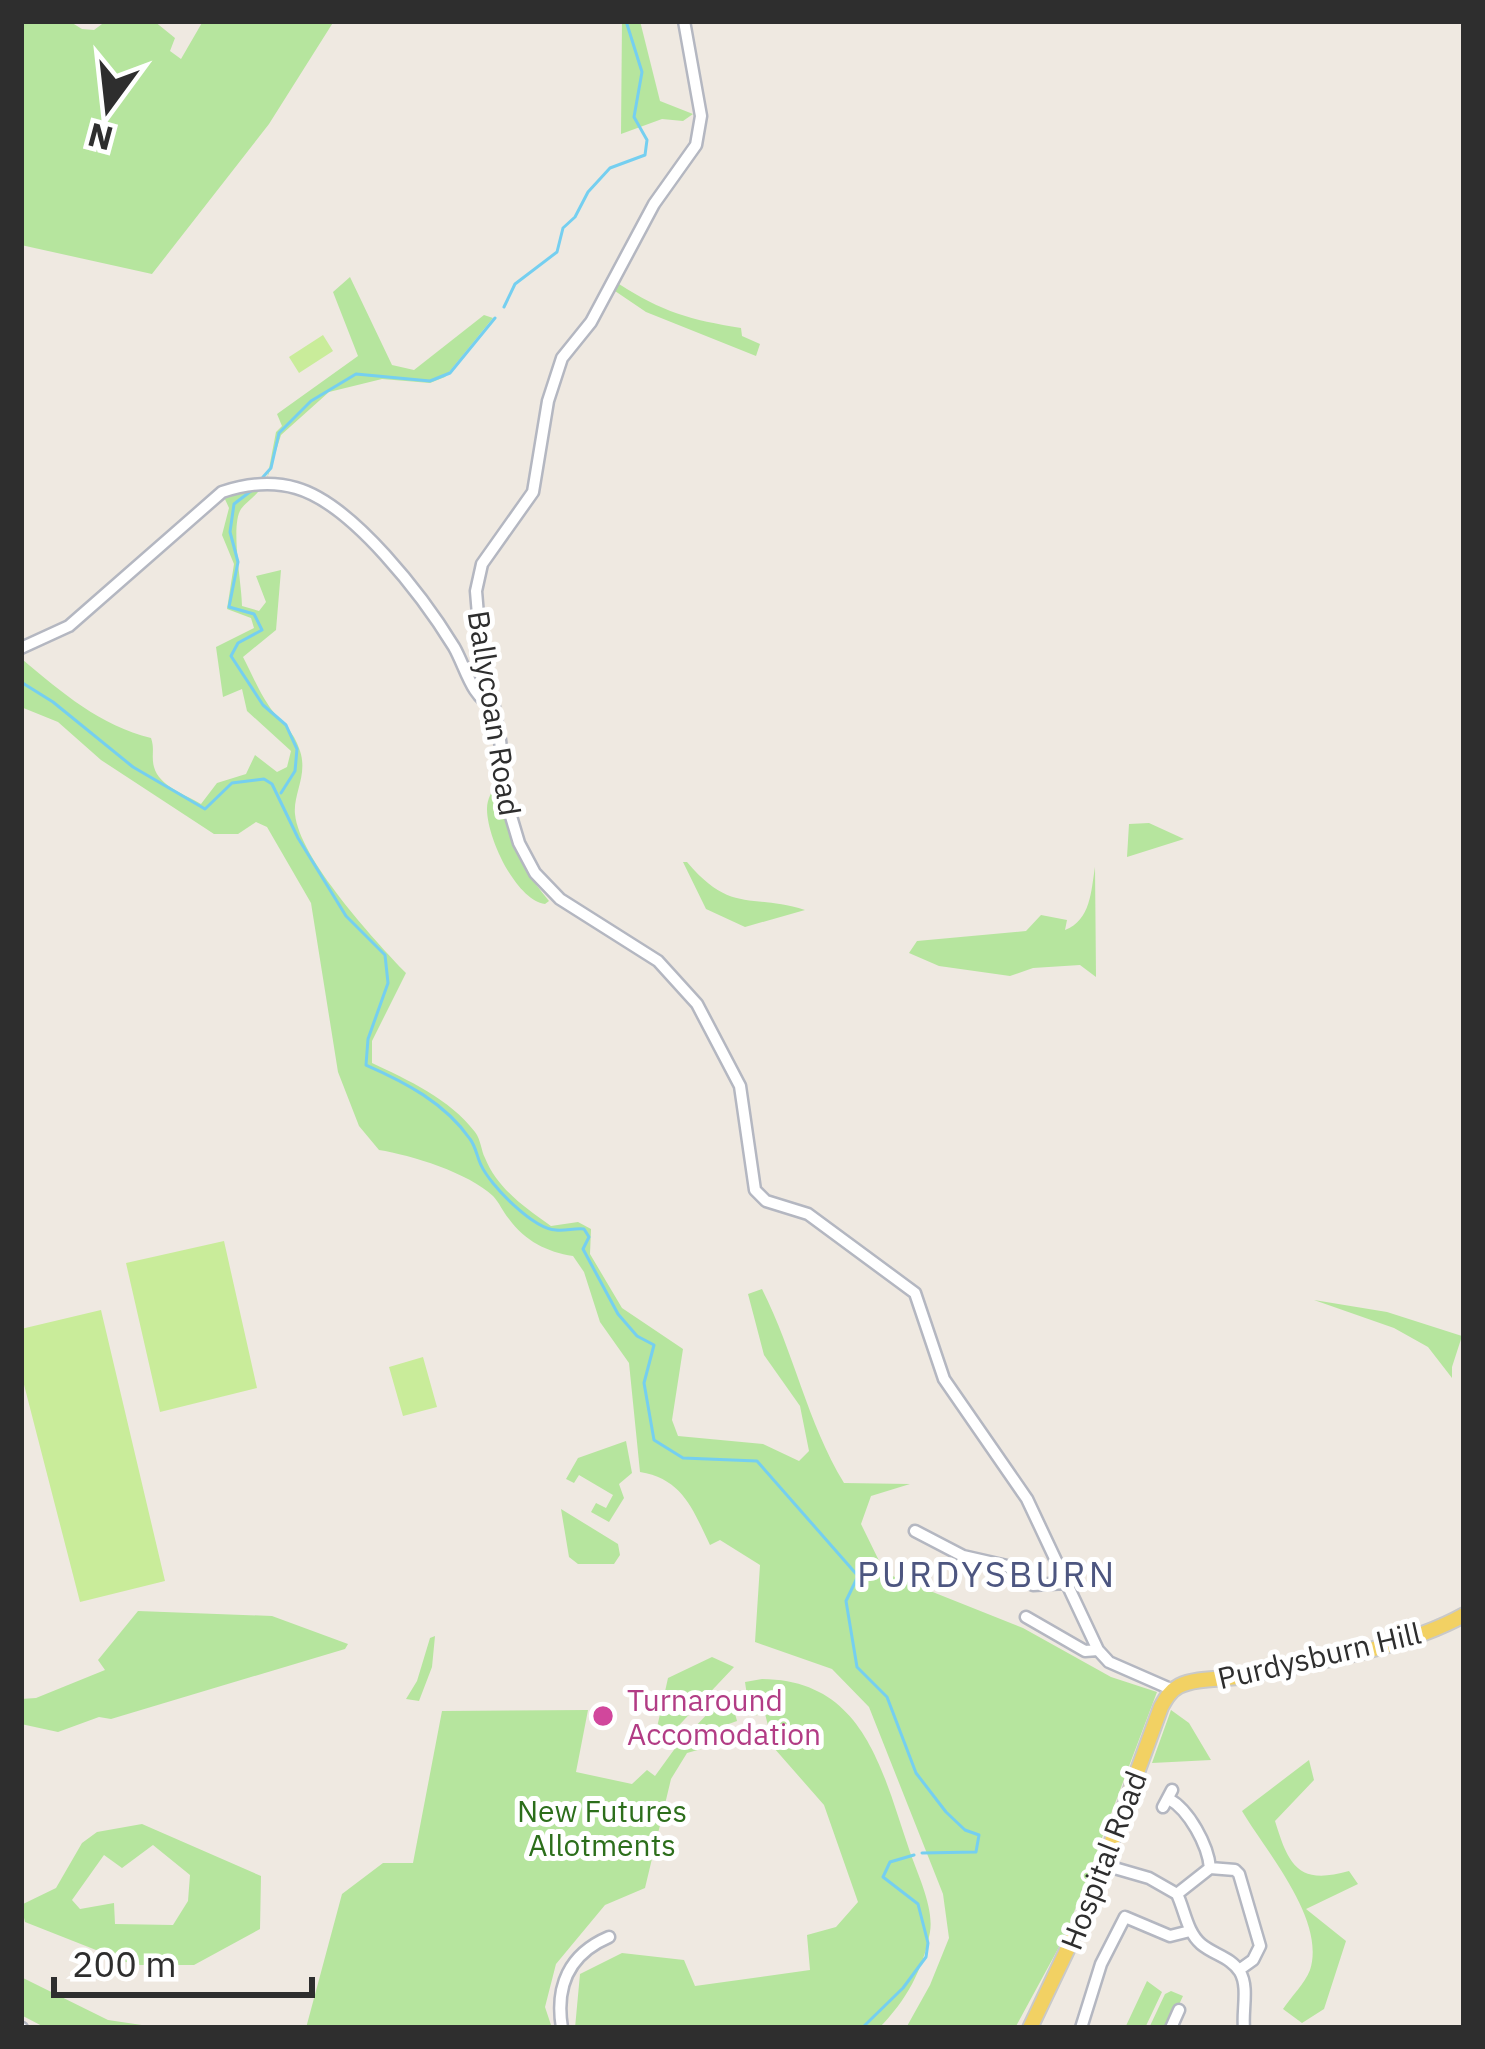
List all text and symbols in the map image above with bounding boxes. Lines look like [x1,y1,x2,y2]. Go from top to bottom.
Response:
north arrow [48,48,168,168]
text: N [83,114,117,161]
street label: Ballycoan Road [460,608,530,818]
district label: PURDYSBURN [857,1550,1117,1597]
street label: Purdysburn Hill [1214,1613,1424,1697]
place label: Turnaround Accomodation [627,1680,821,1753]
marker: Turnaround Accomodation [590,1703,616,1729]
street label: Hospital Road [1051,1765,1155,1955]
park label: New Futures Allotments [517,1791,687,1864]
scale bar [54,1923,312,1997]
text: 200 m [72,1940,177,1987]

